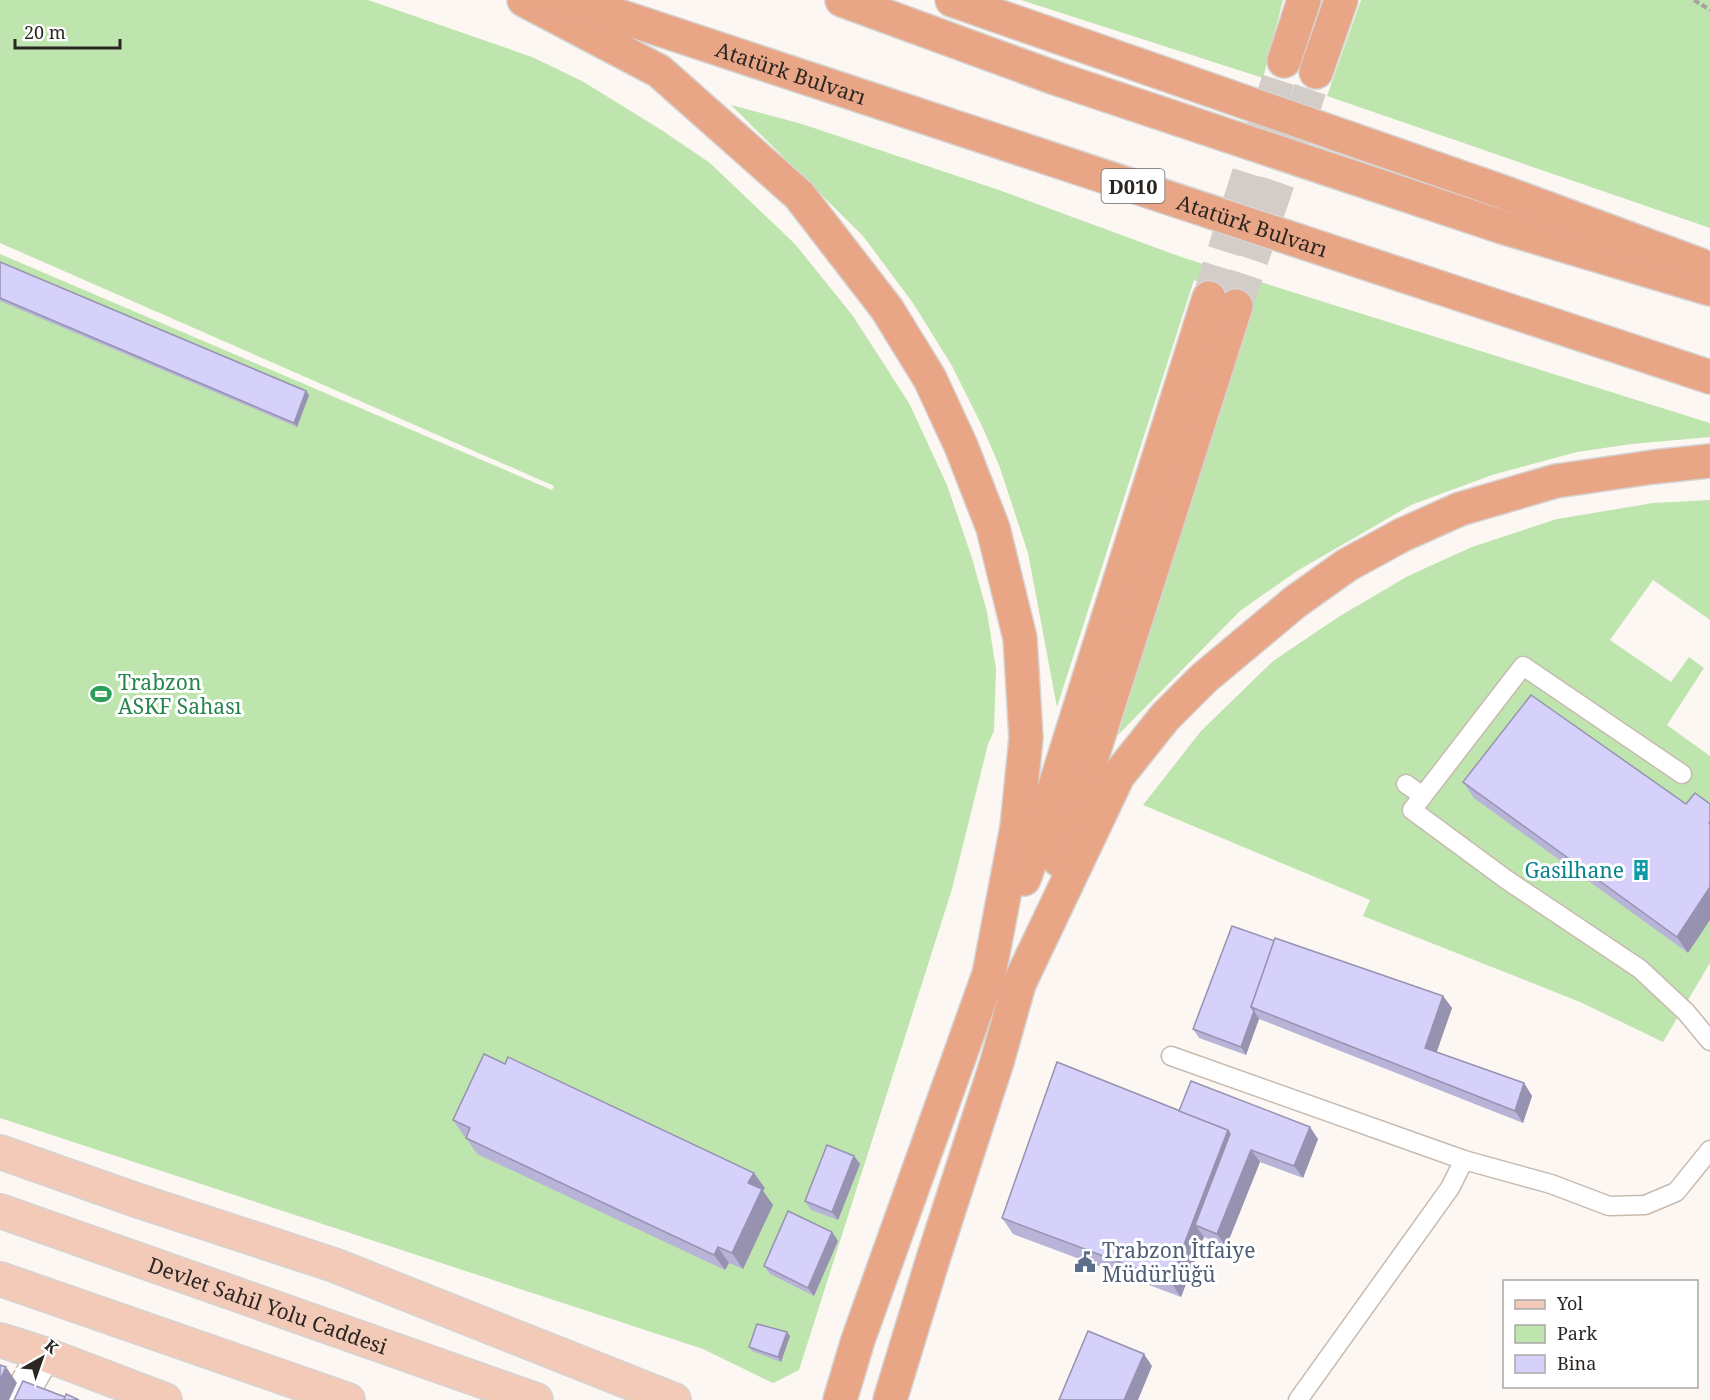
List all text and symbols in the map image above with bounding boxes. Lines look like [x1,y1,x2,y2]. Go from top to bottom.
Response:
scale bar [15,12,120,50]
text: 20 m [24,20,66,44]
street label: Atatürk Bulvarı [712,35,870,111]
road number: D010 [1102,169,1164,203]
street label: Atatürk Bulvarı [1173,188,1331,263]
place label: Trabzon ASKF Sahası [118,668,242,720]
sports icon: Trabzon ASKF Sahası [89,682,113,706]
place label: Gasilhane [1525,856,1624,884]
building icon: Gasilhane [1629,858,1653,882]
place label: Trabzon İtfaiye Müdürlüğü [1102,1236,1255,1288]
street label: Devlet Sahil Yolu Caddesi [144,1250,391,1361]
public building icon: Trabzon İtfaiye Müdürlüğü [1073,1250,1097,1274]
legend [1503,1280,1698,1388]
text: Yol [1556,1291,1583,1315]
text: Park [1557,1321,1597,1345]
north arrow [12,1328,72,1388]
text: K [40,1334,63,1359]
text: Bina [1557,1351,1596,1375]

